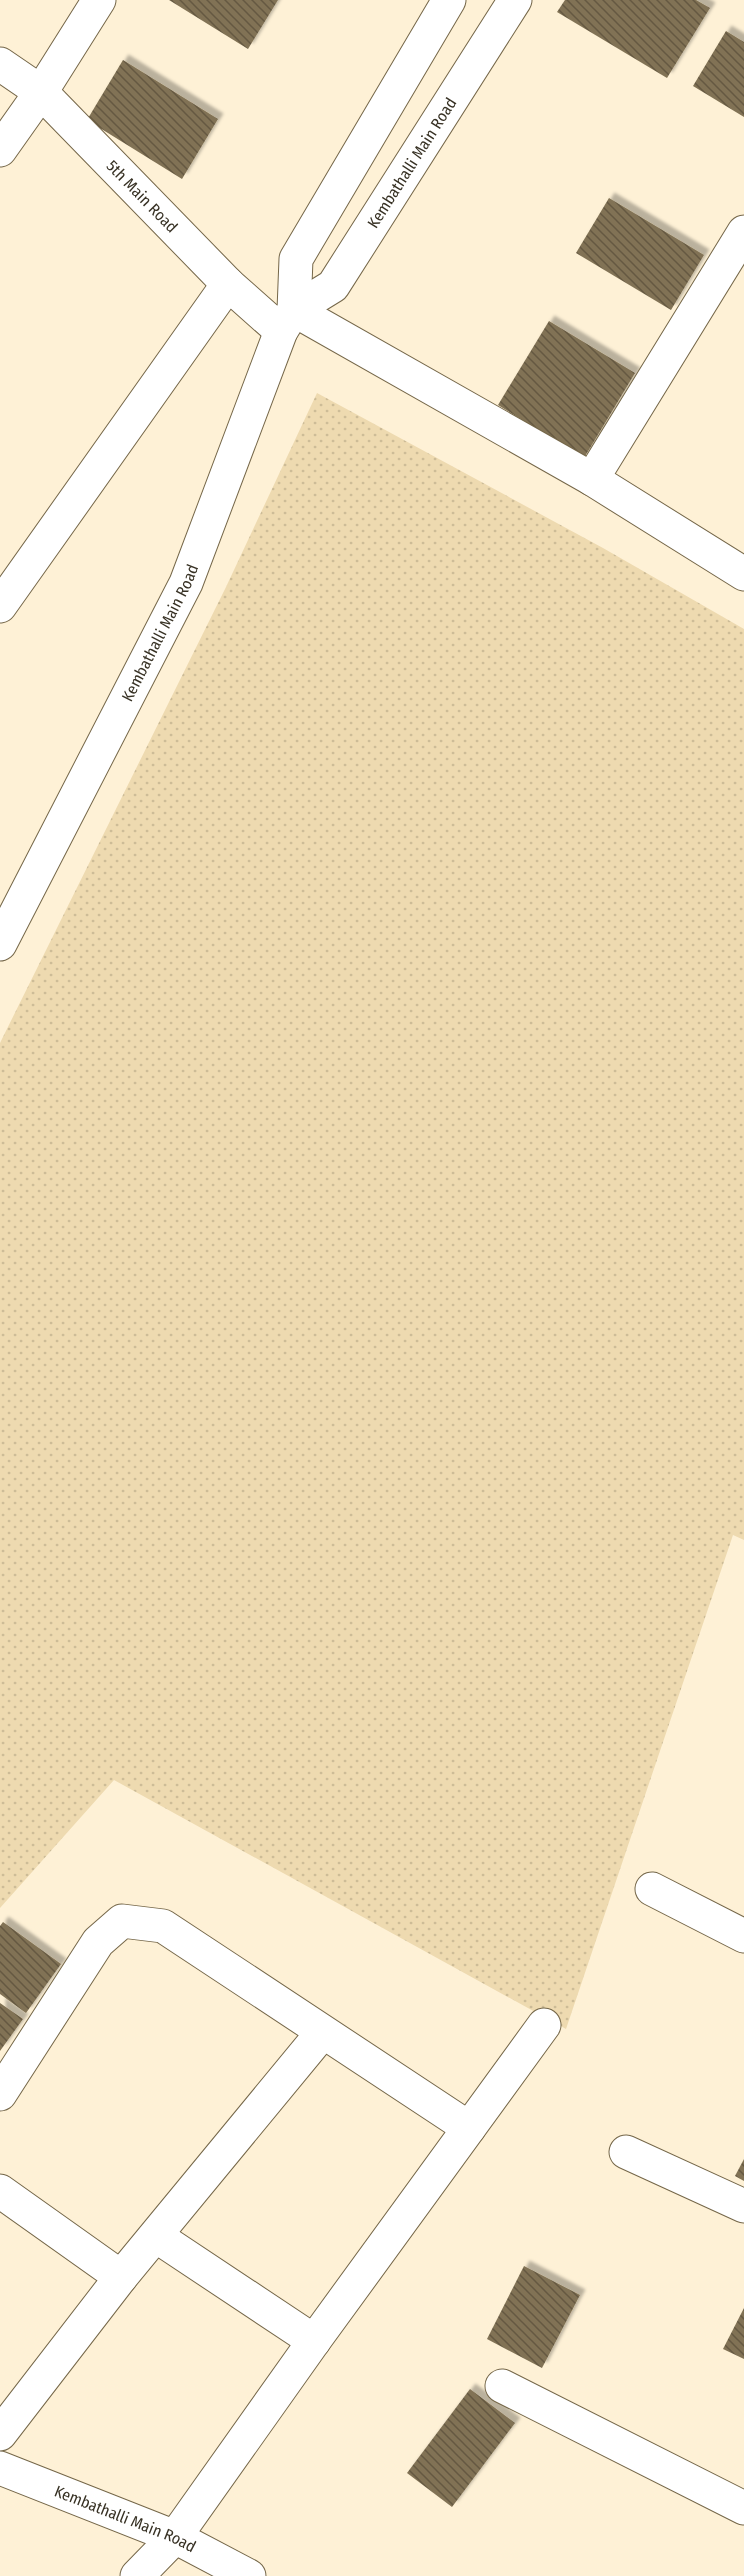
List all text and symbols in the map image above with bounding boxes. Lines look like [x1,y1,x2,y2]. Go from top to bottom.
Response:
street label: Kembathalli Main Road [363,94,460,231]
street label: 5th Main Road [103,156,182,236]
street label: Kembathalli Main Road [117,561,202,704]
street label: Kembathalli Main Road [52,2481,199,2556]

